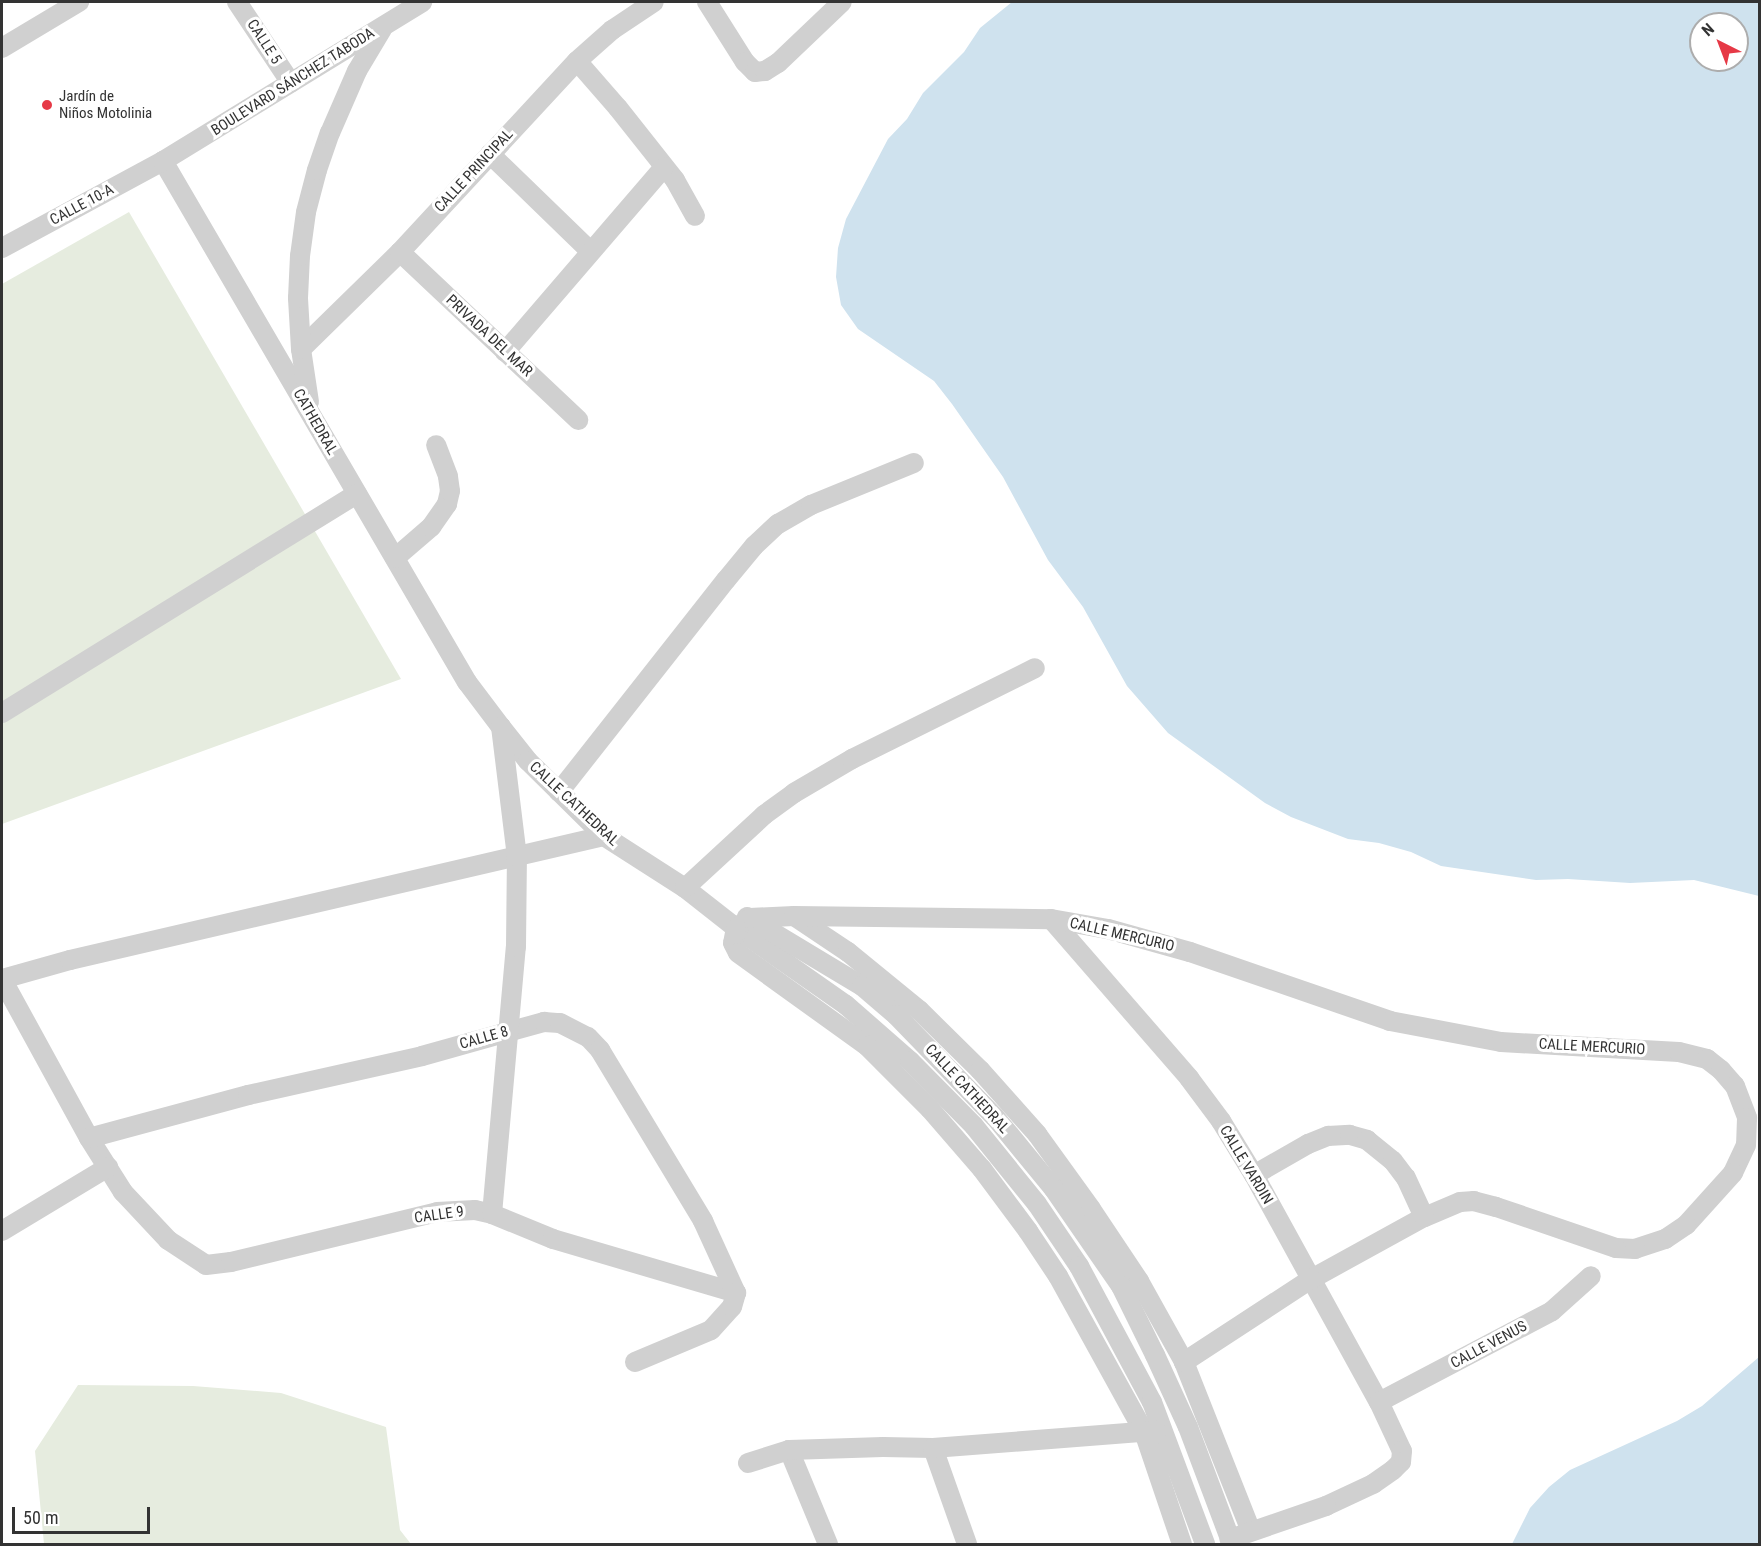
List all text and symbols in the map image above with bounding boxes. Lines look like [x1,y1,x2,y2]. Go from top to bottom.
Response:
north arrow [1689,12,1749,72]
street label: CALLE 5 [243,16,285,68]
text: N [1698,19,1718,40]
street label: BOULEVARD SÁNCHEZ TABODA [208,24,378,140]
place label: Jardín de Niños Motolinia [59,87,152,122]
marker: Jardín de Niños Motolinia [40,98,54,112]
street label: CALLE PRINCIPAL [431,126,517,216]
street label: CALLE 10-A [47,181,117,229]
street label: PRIVADA DEL MAR [442,291,536,381]
street label: CATHEDRAL [289,386,341,458]
street label: CALLE CATHEDRAL [526,758,622,850]
street label: CALLE MERCURIO [1068,914,1176,956]
street label: CALLE 8 [458,1022,510,1054]
street label: CALLE MERCURIO [1538,1035,1646,1059]
street label: CALLE CATHEDRAL [921,1041,1013,1137]
street label: CALLE VARDIN [1216,1122,1276,1208]
street label: CALLE 9 [413,1203,465,1227]
street label: CALLE VENUS [1448,1317,1530,1373]
scale bar [15,1495,153,1533]
text: 50 m [23,1507,58,1528]

